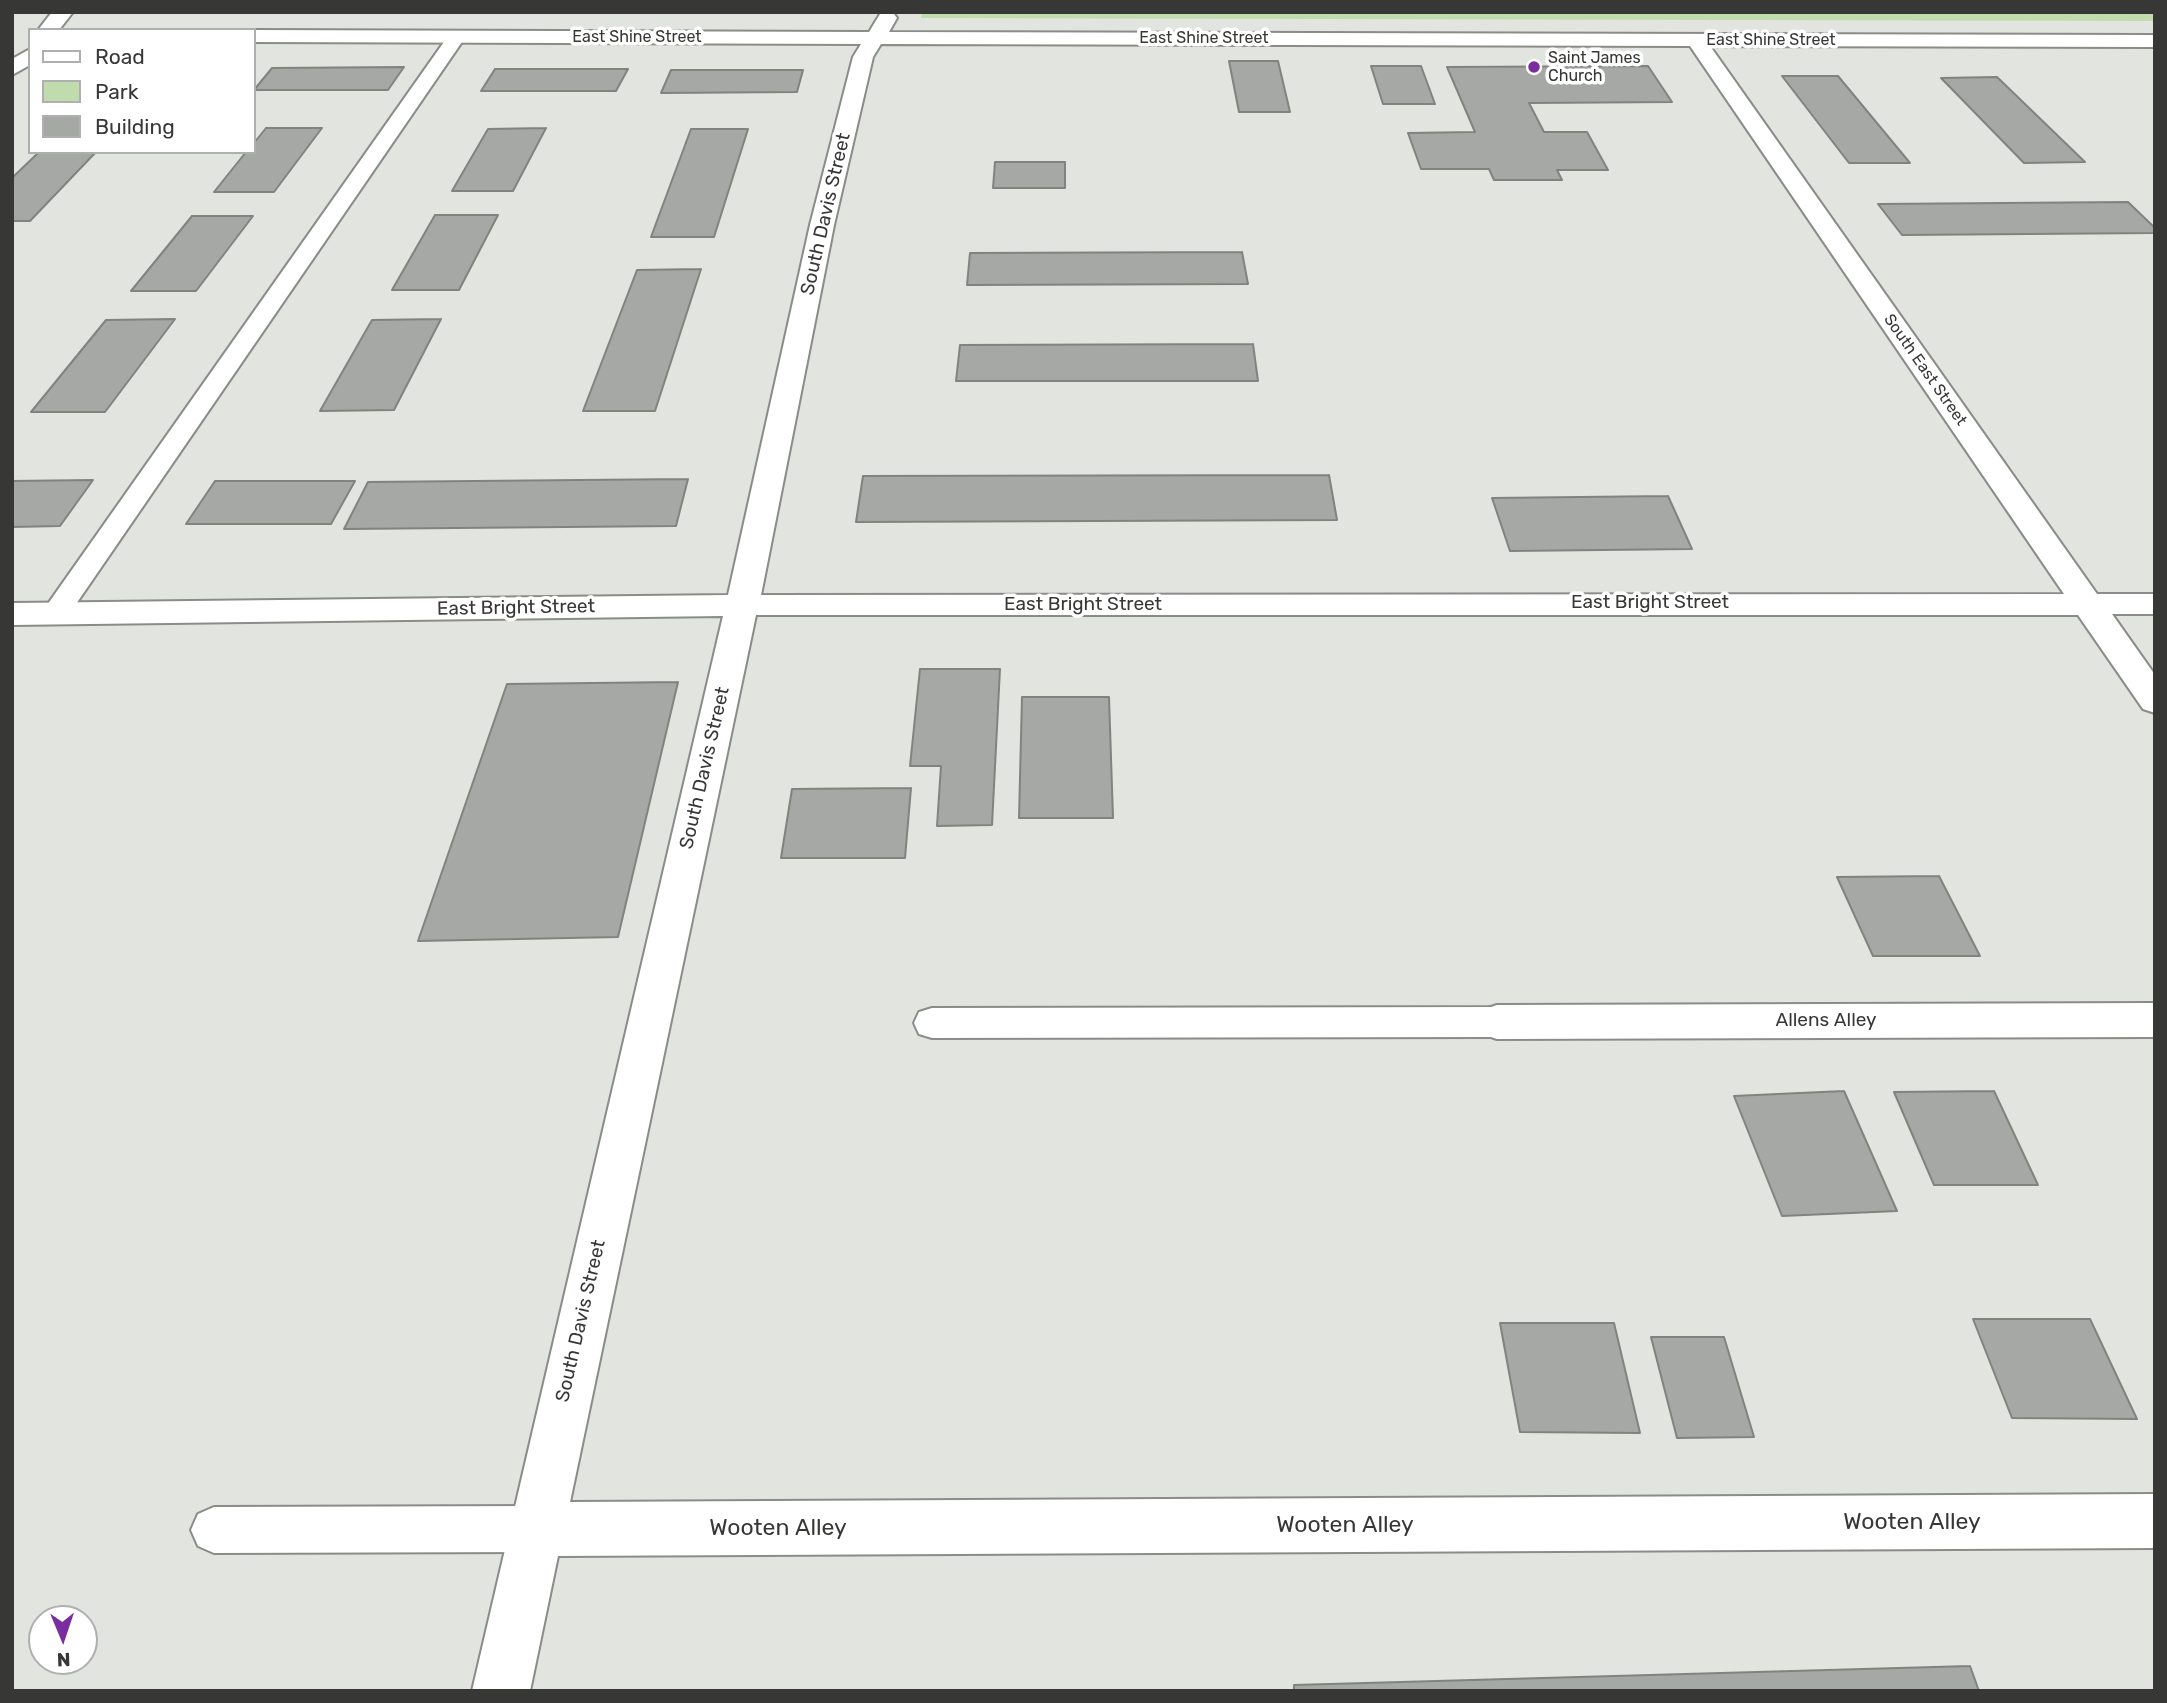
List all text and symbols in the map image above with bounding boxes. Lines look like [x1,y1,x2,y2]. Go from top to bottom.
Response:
street label: East Shine Street [572,27,702,47]
legend [28,28,256,154]
street label: East Shine Street [1139,28,1269,48]
street label: East Shine Street [1706,30,1836,50]
text: Road [95,44,145,69]
place label: Saint James Church [1548,48,1641,86]
marker: Saint James Church [1526,59,1542,75]
text: Park [95,79,139,104]
text: Building [95,114,175,139]
street label: South Davis Street [796,131,856,297]
street label: South East Street [1879,311,1971,429]
street label: East Bright Street [1571,592,1729,614]
street label: East Bright Street [1004,594,1162,616]
street label: East Bright Street [437,595,595,621]
street label: South Davis Street [675,685,735,851]
street label: Allens Alley [1775,1010,1877,1032]
street label: South Davis Street [551,1238,611,1404]
street label: Wooten Alley [1843,1508,1981,1536]
street label: Wooten Alley [1276,1511,1414,1539]
street label: Wooten Alley [709,1514,847,1542]
north arrow [28,1605,98,1675]
text: N [56,1648,71,1671]

